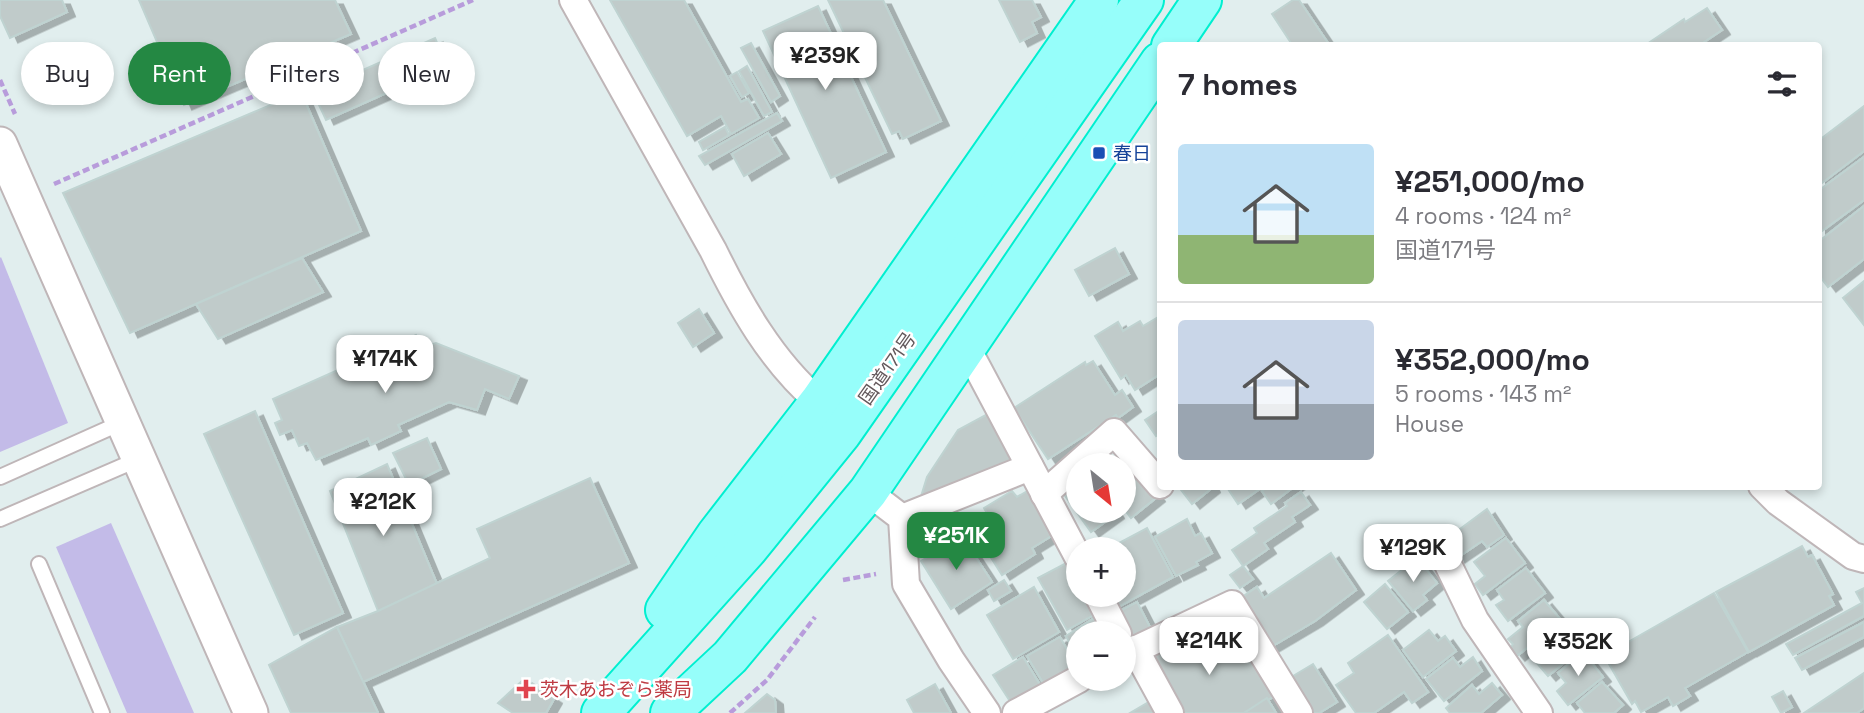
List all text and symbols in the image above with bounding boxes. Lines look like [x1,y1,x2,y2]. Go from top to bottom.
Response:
pin: ¥239K [776,32,874,92]
text: ¥239K [790,40,860,70]
chip: Buy [21,42,114,105]
chip: Rent [128,42,231,105]
chip: Filters [245,42,364,105]
chip: New [378,42,475,105]
text: 7 homes [1178,65,1298,104]
icon: filters [1763,65,1801,103]
place label: 春日 [1113,141,1151,166]
marker: 春日 [1091,145,1107,161]
text: ¥251,000/mo [1395,162,1585,201]
icon: home [1234,172,1318,256]
text: 4 rooms · 124 m² [1395,201,1571,231]
text: 国道171号 [1395,235,1496,265]
street label: 国道171号 [853,327,922,410]
pin: ¥174K [336,336,434,395]
text: ¥352,000/mo [1395,340,1590,379]
text: ¥174K [352,343,418,373]
icon: home [1234,348,1318,432]
text: 5 rooms · 143 m² [1395,379,1571,409]
text: House [1395,409,1464,439]
north arrow [1066,453,1136,523]
map controls [1066,453,1136,691]
pin: ¥212K [334,478,432,538]
text: ¥212K [350,486,416,516]
pin: ¥251K [907,512,1005,572]
text: ¥251K [923,520,989,550]
pin: ¥129K [1364,524,1462,584]
text: ¥129K [1380,532,1446,562]
button: + [1066,537,1136,607]
pin: ¥214K [1160,618,1258,677]
pin: ¥352K [1529,618,1627,678]
button: − [1066,621,1136,691]
text: ¥214K [1175,625,1243,655]
text: ¥352K [1543,626,1613,656]
place label: 茨木あおぞら薬局 [540,677,692,702]
marker: 茨木あおぞら薬局 [518,681,534,697]

